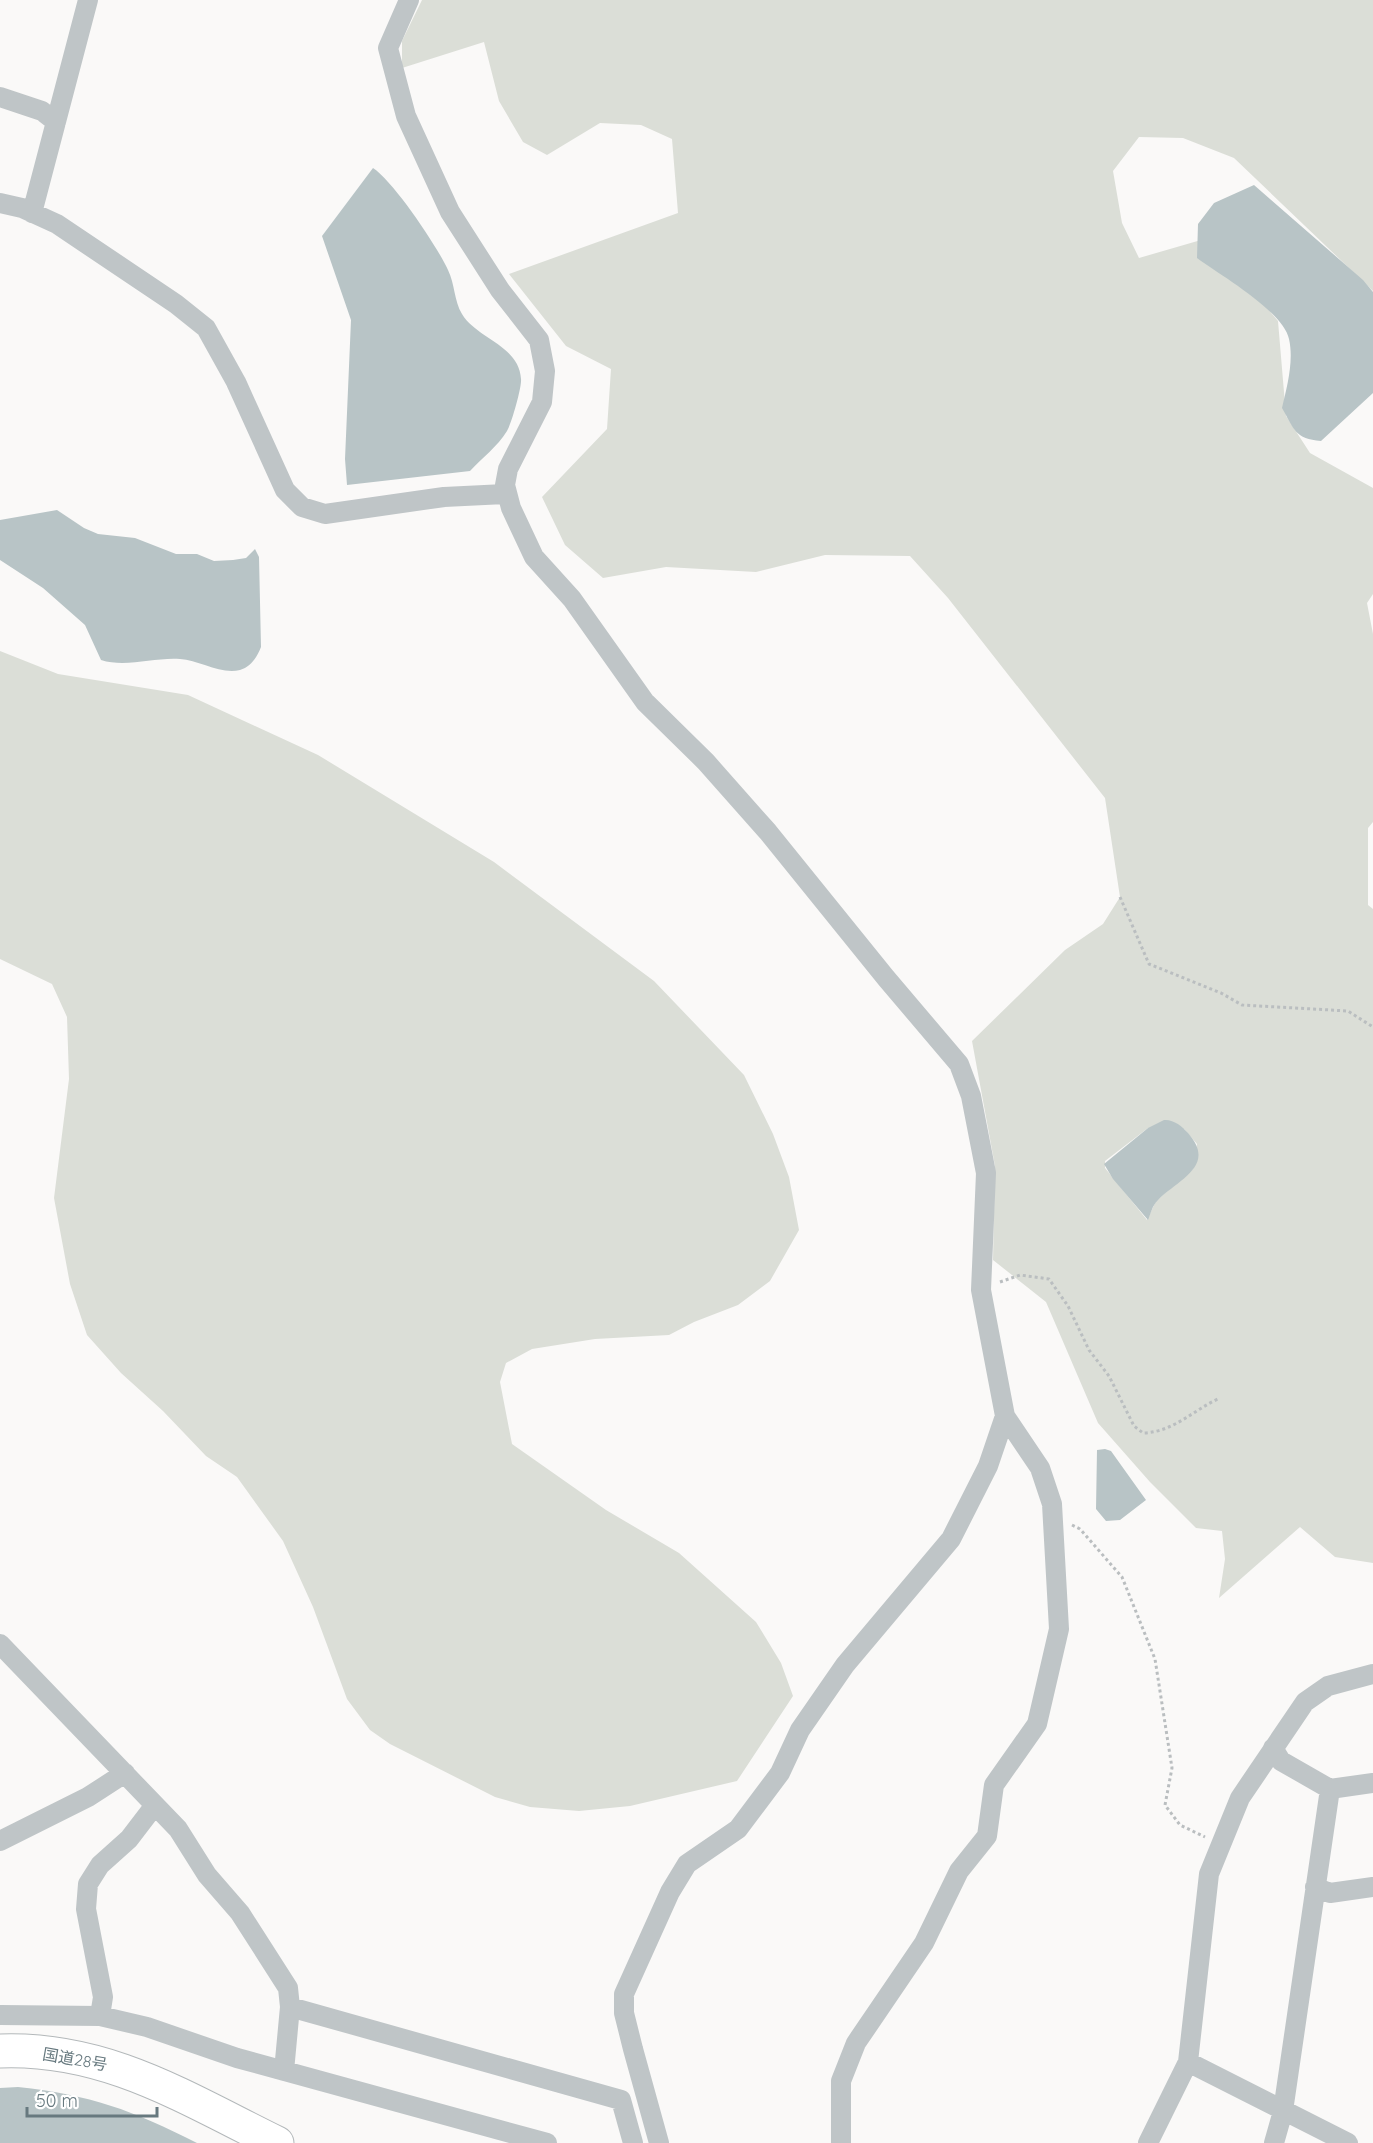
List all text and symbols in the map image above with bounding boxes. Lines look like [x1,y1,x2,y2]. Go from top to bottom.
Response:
street label: 国道28号 [41,2043,109,2075]
scale bar [27,2080,158,2118]
text: 50 m [36,2089,78,2112]

